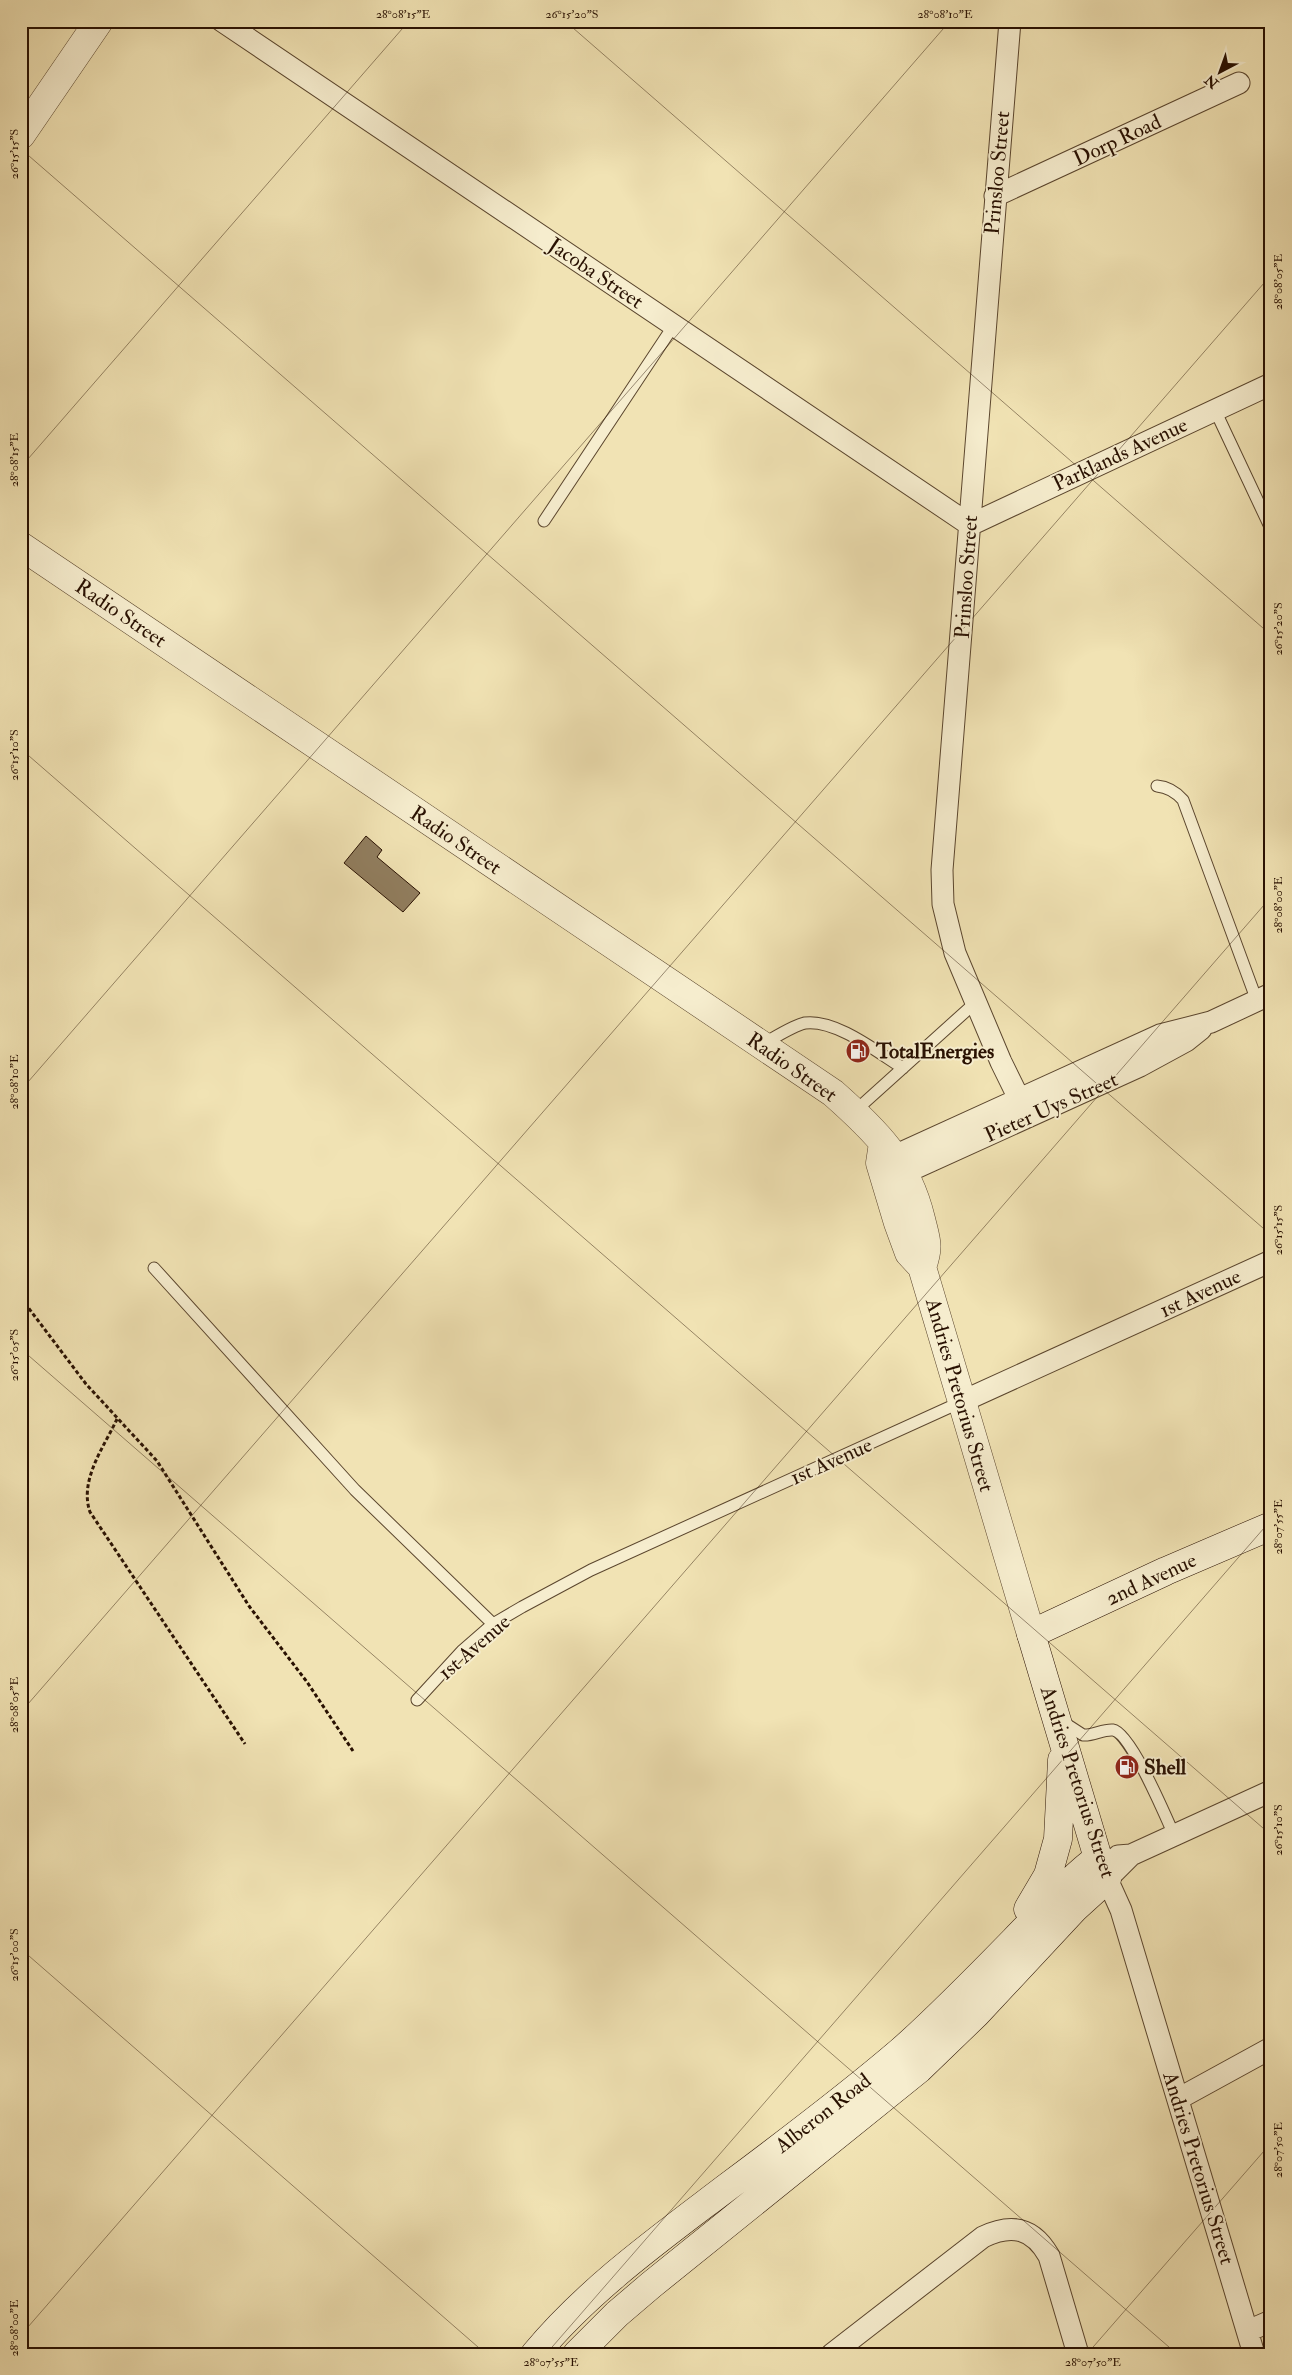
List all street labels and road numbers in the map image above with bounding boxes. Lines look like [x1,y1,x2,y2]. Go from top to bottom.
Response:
street label: Dorp Road [1069,108,1166,173]
street label: Prinsloo Street [979,110,1016,236]
street label: Jacoba Street [542,231,649,315]
street label: Parklands Avenue [1048,411,1192,497]
street label: Prinsloo Street [949,514,984,640]
street label: Radio Street [70,573,172,654]
street label: Radio Street [405,800,507,881]
street label: Radio Street [741,1026,842,1109]
street label: Pieter Uys Street [980,1066,1122,1149]
street label: 1st Avenue [1155,1263,1245,1324]
street label: Andries Pretorius Street [919,1294,1000,1495]
street label: 1st Avenue [786,1431,877,1491]
street label: 2nd Avenue [1102,1547,1201,1612]
street label: 1st Avenue [433,1609,516,1686]
street label: Andries Pretorius Street [1033,1682,1121,1882]
street label: Alberon Road [769,2067,877,2160]
street label: Andries Pretorius Street [1156,2068,1241,2268]

